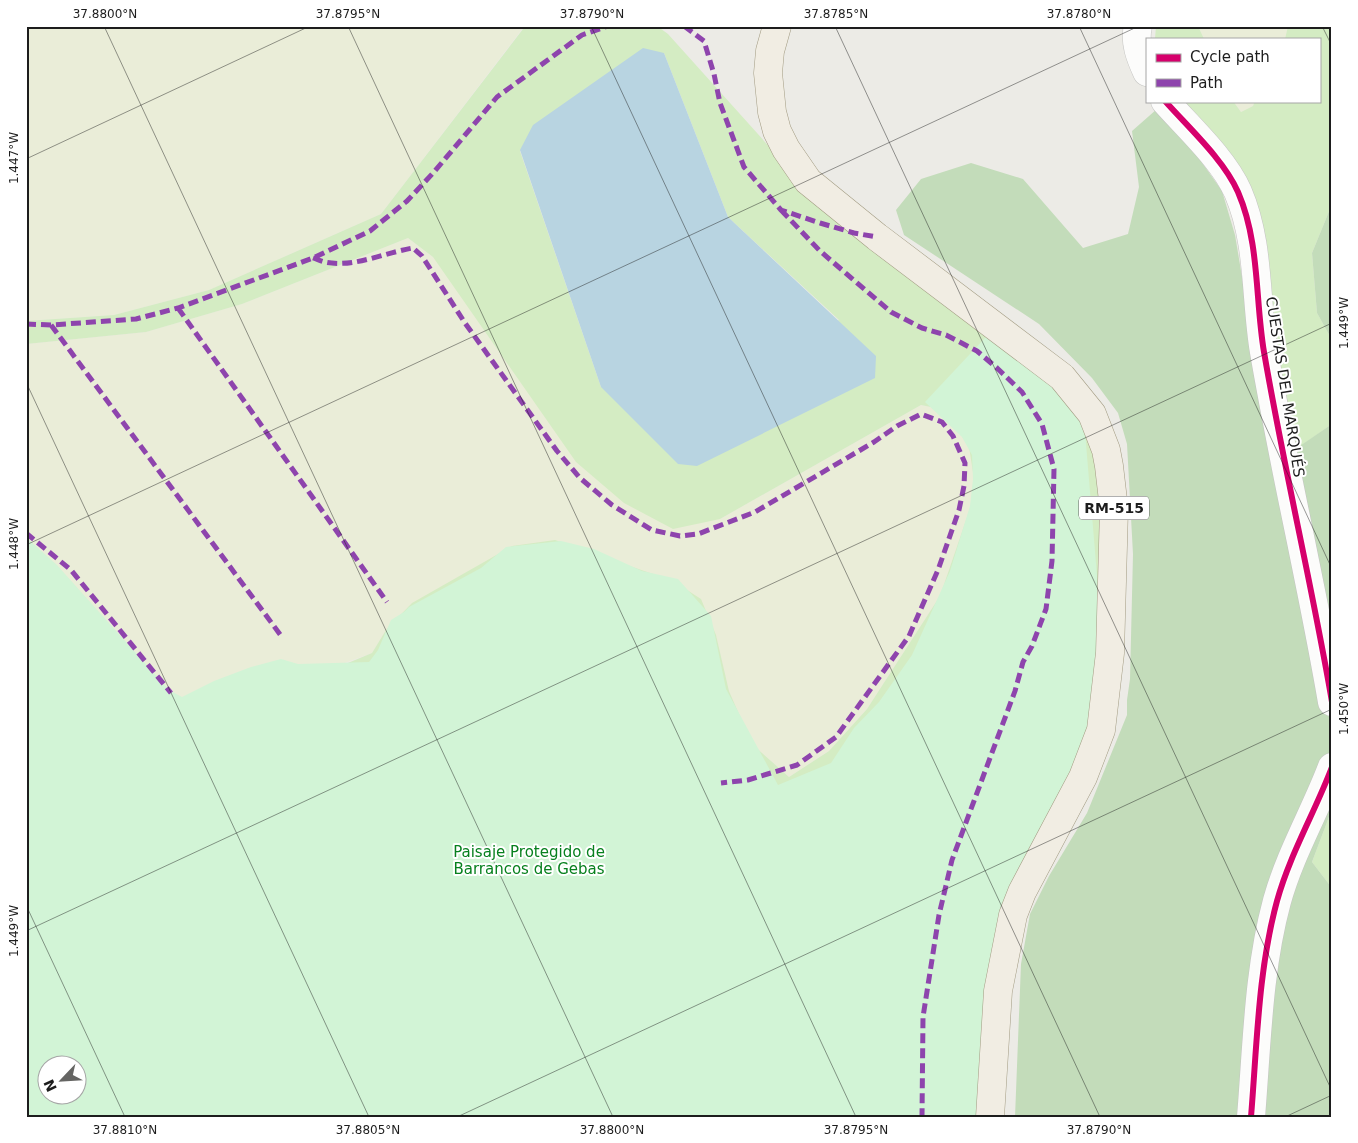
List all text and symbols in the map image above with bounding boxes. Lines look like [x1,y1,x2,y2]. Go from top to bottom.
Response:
text: 37.8800°N [73,7,137,21]
text: 37.8795°N [316,7,380,21]
text: 37.8790°N [560,7,624,21]
text: 37.8785°N [804,7,868,21]
text: 37.8780°N [1047,7,1111,21]
legend [1146,38,1320,102]
text: Cycle path [1190,48,1270,66]
text: Path [1190,74,1223,92]
text: 1.447°W [7,132,21,184]
street label: CUESTAS DEL MARQUÉS [1262,295,1309,479]
text: 1.449°W [1337,297,1351,349]
road number: RM-515 [1079,496,1149,520]
text: 1.448°W [7,518,21,570]
text: 1.450°W [1337,683,1351,735]
park label: Paisaje Protegido de Barrancos de Gebas [453,843,605,878]
text: 1.449°W [7,905,21,957]
north arrow [38,1056,88,1106]
text: N [40,1077,60,1094]
text: 37.8810°N [93,1123,157,1137]
text: 37.8805°N [336,1123,400,1137]
text: 37.8800°N [580,1123,644,1137]
text: 37.8795°N [824,1123,888,1137]
text: 37.8790°N [1067,1123,1131,1137]

